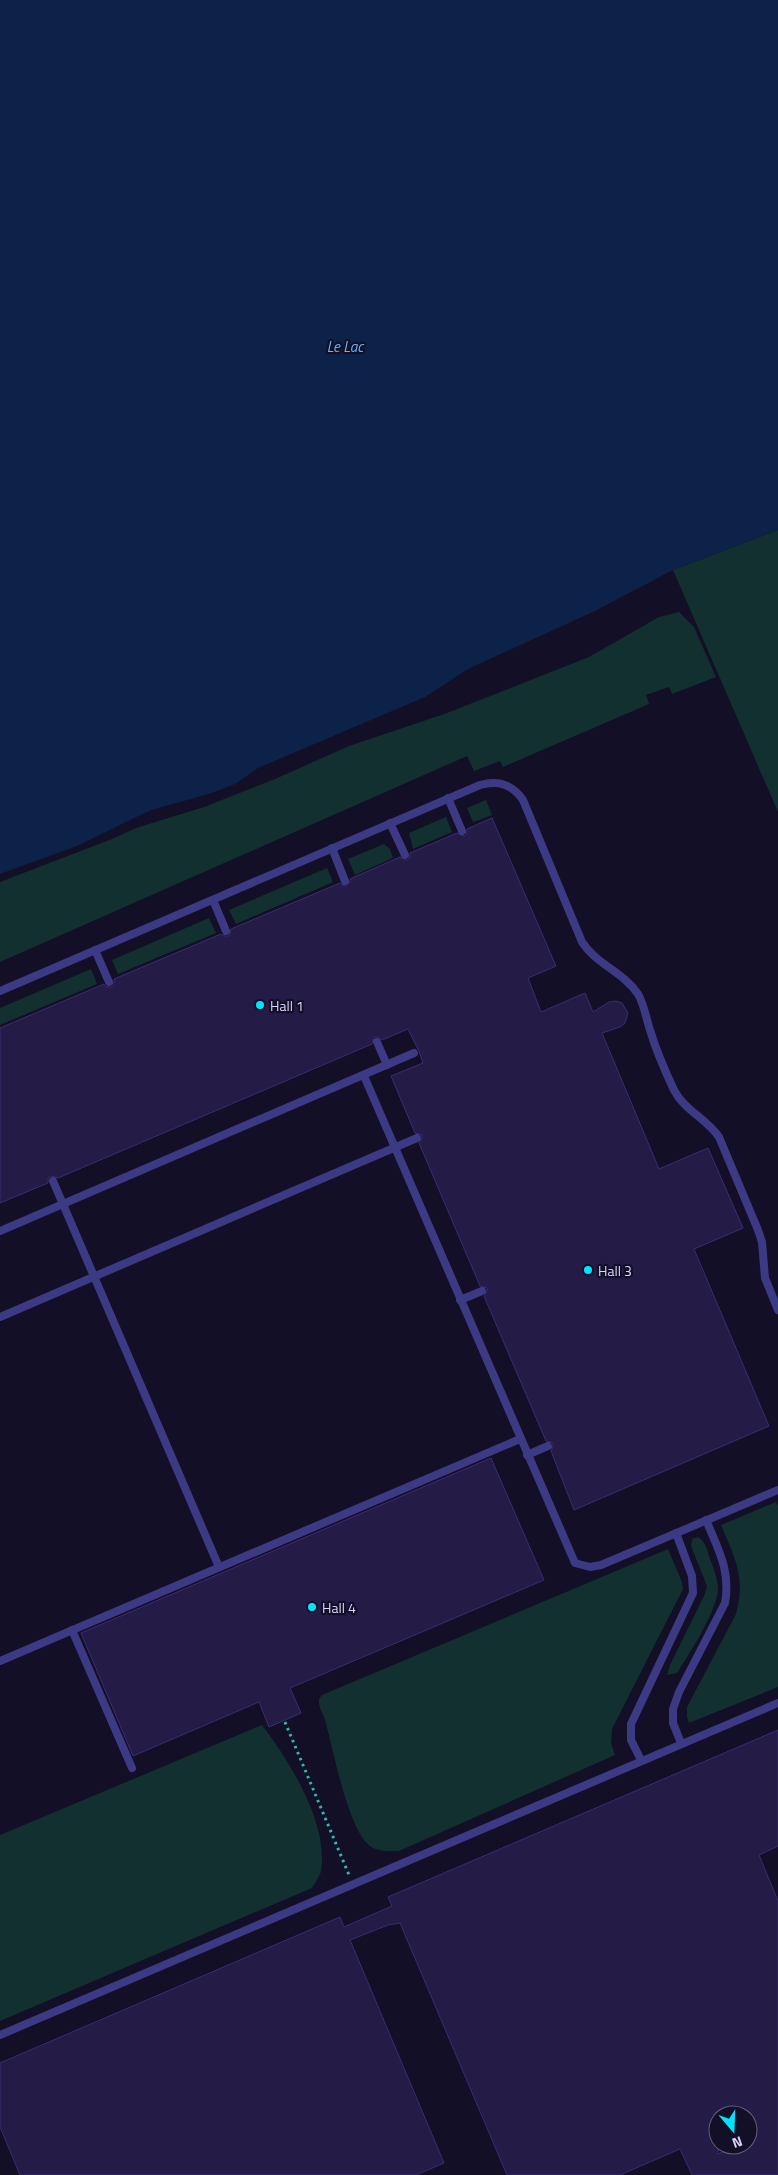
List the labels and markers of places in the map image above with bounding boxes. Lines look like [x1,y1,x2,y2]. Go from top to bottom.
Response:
place label: Hall 1 [270,995,304,1016]
marker: Hall 1 [254,999,266,1011]
place label: Hall 3 [598,1260,632,1281]
marker: Hall 3 [582,1264,594,1276]
place label: Hall 4 [322,1597,356,1618]
marker: Hall 4 [306,1601,318,1613]

